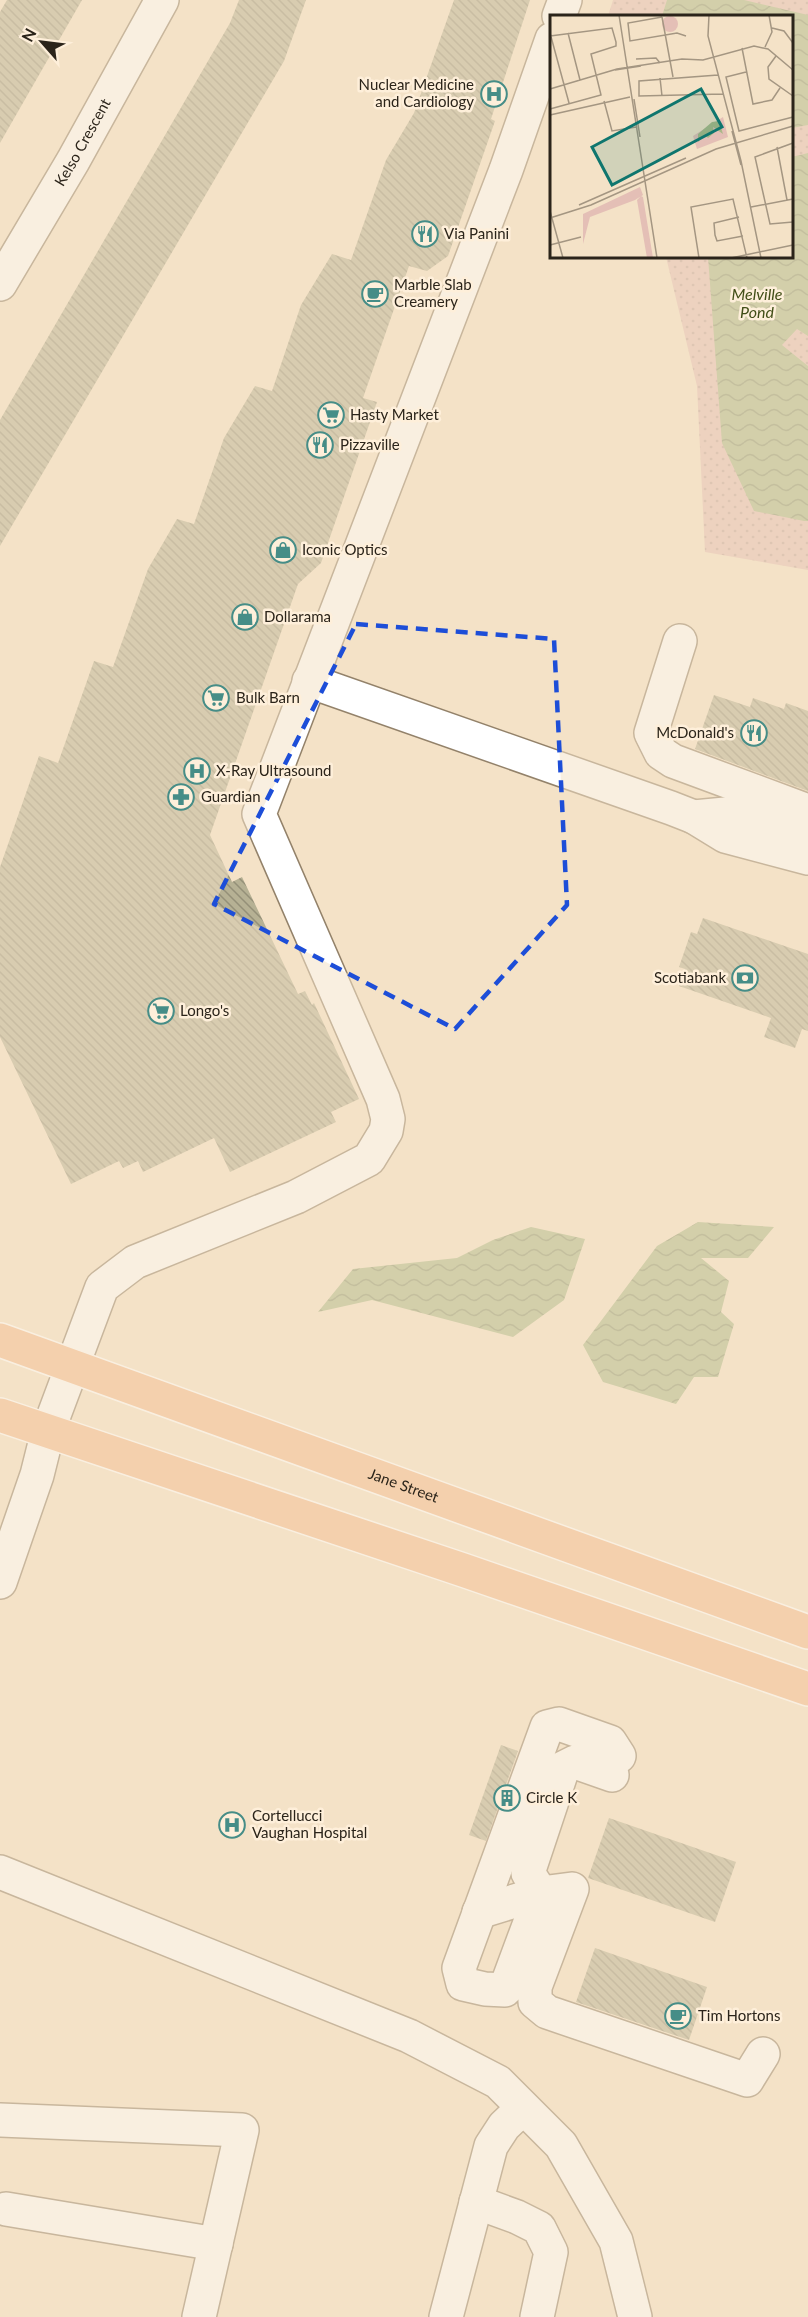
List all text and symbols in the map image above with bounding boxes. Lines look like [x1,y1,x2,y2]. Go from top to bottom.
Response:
north arrow [12,12,72,72]
inset map [550,15,793,258]
text: N [17,25,40,45]
place label: Nuclear Medicine and Cardiology [359,75,474,110]
hospital icon: Nuclear Medicine and Cardiology [479,79,509,109]
street label: Kelso Crescent [50,94,114,189]
restaurant icon: Via Panini [410,219,440,249]
place label: Via Panini [444,224,509,242]
place label: Marble Slab Creamery [394,275,472,310]
cafe icon: Marble Slab Creamery [360,279,390,309]
water label: Melville Pond [731,284,783,321]
supermarket icon: Hasty Market [316,400,346,430]
place label: Hasty Market [350,405,439,423]
restaurant icon: Pizzaville [305,430,335,460]
place label: Pizzaville [340,435,400,453]
shop icon: Iconic Optics [268,535,298,565]
place label: Iconic Optics [302,540,388,558]
shop icon: Dollarama [230,602,260,632]
place label: Dollarama [264,607,331,625]
supermarket icon: Bulk Barn [201,683,231,713]
place label: Bulk Barn [236,688,300,706]
restaurant icon: McDonald's [739,718,769,748]
place label: McDonald's [656,723,734,741]
hospital icon: X-Ray Ultrasound [182,756,212,786]
place label: X-Ray Ultrasound [216,761,331,779]
pharmacy icon: Guardian [166,782,196,812]
place label: Guardian [201,787,261,805]
bank icon: Scotiabank [730,963,760,993]
place label: Scotiabank [654,968,726,986]
supermarket icon: Longo's [146,996,176,1026]
place label: Longo's [180,1001,229,1019]
street label: Jane Street [366,1464,442,1506]
building icon: Circle K [492,1783,522,1813]
place label: Circle K [526,1788,577,1806]
place label: Cortellucci Vaughan Hospital [252,1806,367,1841]
hospital icon: Cortellucci Vaughan Hospital [217,1810,247,1840]
cafe icon: Tim Hortons [663,2001,693,2031]
place label: Tim Hortons [698,2006,780,2024]

